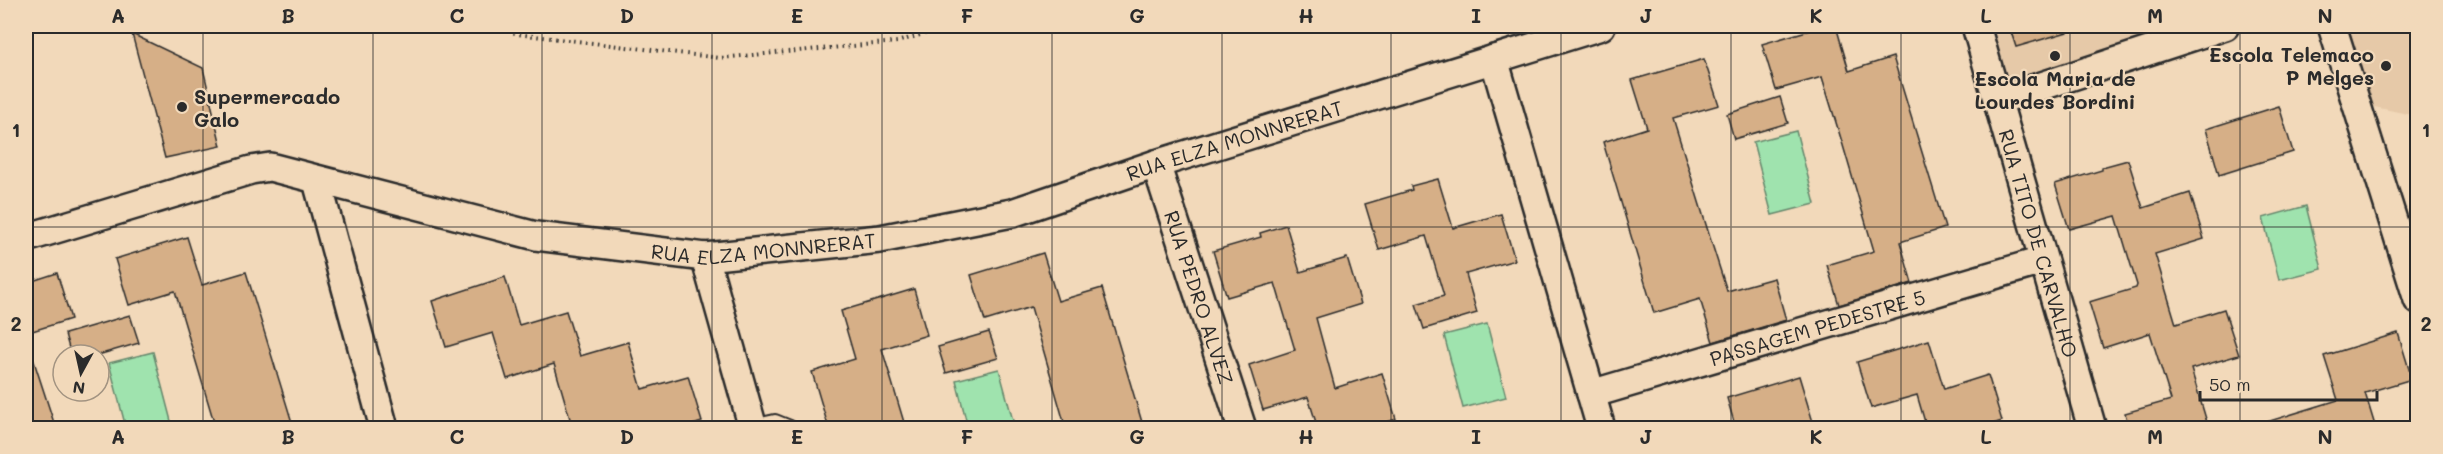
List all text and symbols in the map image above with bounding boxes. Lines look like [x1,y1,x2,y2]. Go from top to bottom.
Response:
text: A [111,2,125,28]
text: B [281,2,295,28]
text: C [450,2,465,28]
text: D [620,2,634,28]
text: E [791,2,803,28]
text: F [961,2,974,28]
text: G [1129,2,1145,28]
text: H [1298,2,1314,28]
text: I [1471,2,1481,28]
text: J [1639,2,1653,28]
text: K [1809,2,1823,28]
text: L [1980,2,1992,28]
text: M [2147,2,2163,28]
text: N [2317,2,2333,28]
place label: Escola Telemaco P Melges [2209,41,2374,90]
marker: Escola Maria de Lourdes Bordini [2048,49,2062,63]
marker: Escola Telemaco P Melges [2379,59,2393,73]
place label: Escola Maria de Lourdes Bordini [1974,65,2136,114]
place label: Supermercado Galo [194,83,340,132]
street label: RUA ELZA MONNRERAT [1123,94,1346,186]
marker: Supermercado Galo [175,100,189,114]
text: 1 [12,116,20,142]
text: 1 [2422,116,2430,142]
street label: RUA TITO DE CARVALHO [1993,126,2084,360]
street label: RUA PEDRO ALVEZ [1159,207,1240,387]
street label: RUA ELZA MONNRERAT [650,227,877,270]
street label: PASSAGEM PEDESTRE 5 [1707,283,1928,371]
text: 2 [10,310,22,336]
text: 2 [2420,310,2432,336]
north arrow [51,343,111,403]
scale bar [2200,364,2377,402]
text: 50 m [2209,372,2251,396]
text: N [71,377,86,400]
text: A [111,423,125,449]
text: B [281,423,295,449]
text: C [450,423,465,449]
text: D [620,423,634,449]
text: E [791,423,803,449]
text: F [961,423,974,449]
text: G [1129,423,1145,449]
text: H [1298,423,1314,449]
text: I [1471,423,1481,449]
text: J [1639,423,1653,449]
text: K [1809,423,1823,449]
text: L [1980,423,1992,449]
text: M [2147,423,2163,449]
text: N [2317,423,2333,449]

